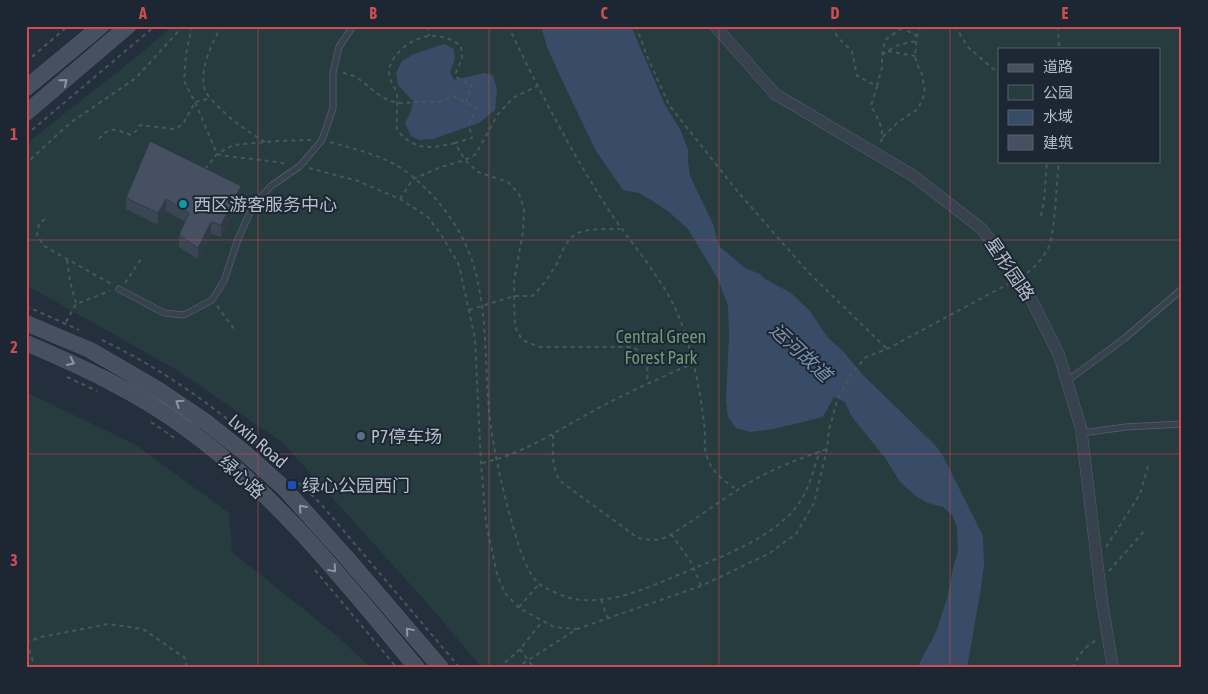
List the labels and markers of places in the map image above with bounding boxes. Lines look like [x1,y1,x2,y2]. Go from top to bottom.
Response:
place label: 西区游客服务中心 [193,194,337,215]
marker: 西区游客服务中心 [177,198,189,210]
place label: P7停车场 [371,426,442,447]
marker: P7停车场 [355,430,367,442]
place label: 绿心公园西门 [302,475,410,496]
marker: 绿心公园西门 [286,479,298,491]

